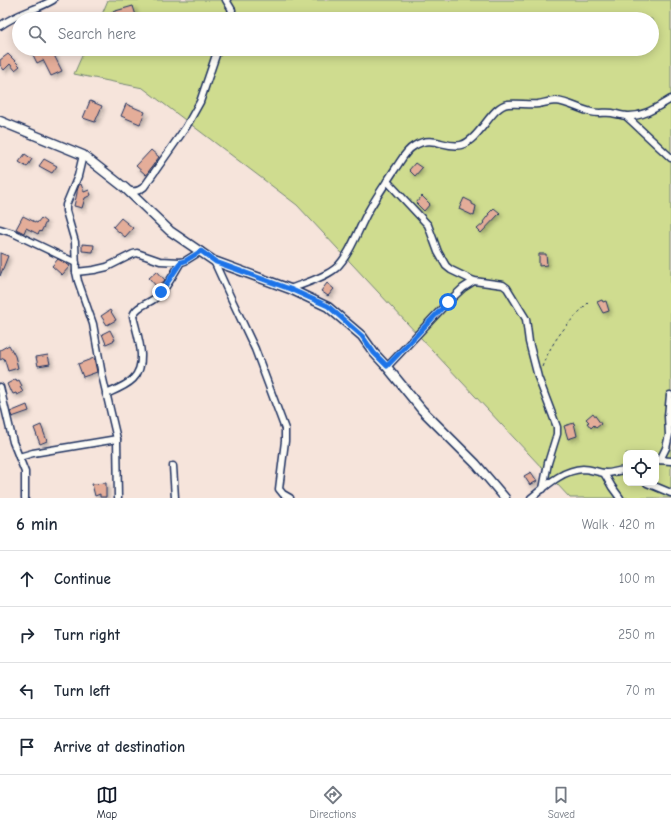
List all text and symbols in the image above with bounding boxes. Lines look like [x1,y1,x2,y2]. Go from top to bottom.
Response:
search box [12,12,659,56]
icon: search [26,23,48,45]
text: Search here [58,25,136,43]
route end [152,283,170,301]
route start [439,293,457,311]
map controls [623,450,659,486]
button: locate [623,450,659,486]
text: 6 min [16,515,58,534]
text: Walk · 420 m [582,517,655,532]
icon: ahead [16,568,38,590]
text: Continue [54,570,111,588]
text: 100 m [619,571,655,586]
icon: right [16,624,38,646]
text: Turn right [54,626,120,644]
text: 250 m [618,627,655,642]
icon: left [16,680,38,702]
text: Turn left [54,682,110,700]
text: 70 m [626,683,655,698]
icon: arrive [16,736,38,758]
text: Arrive at destination [54,738,185,756]
tab: Map [96,784,118,821]
tab: Directions [310,784,356,821]
tab: Saved [548,784,575,821]

